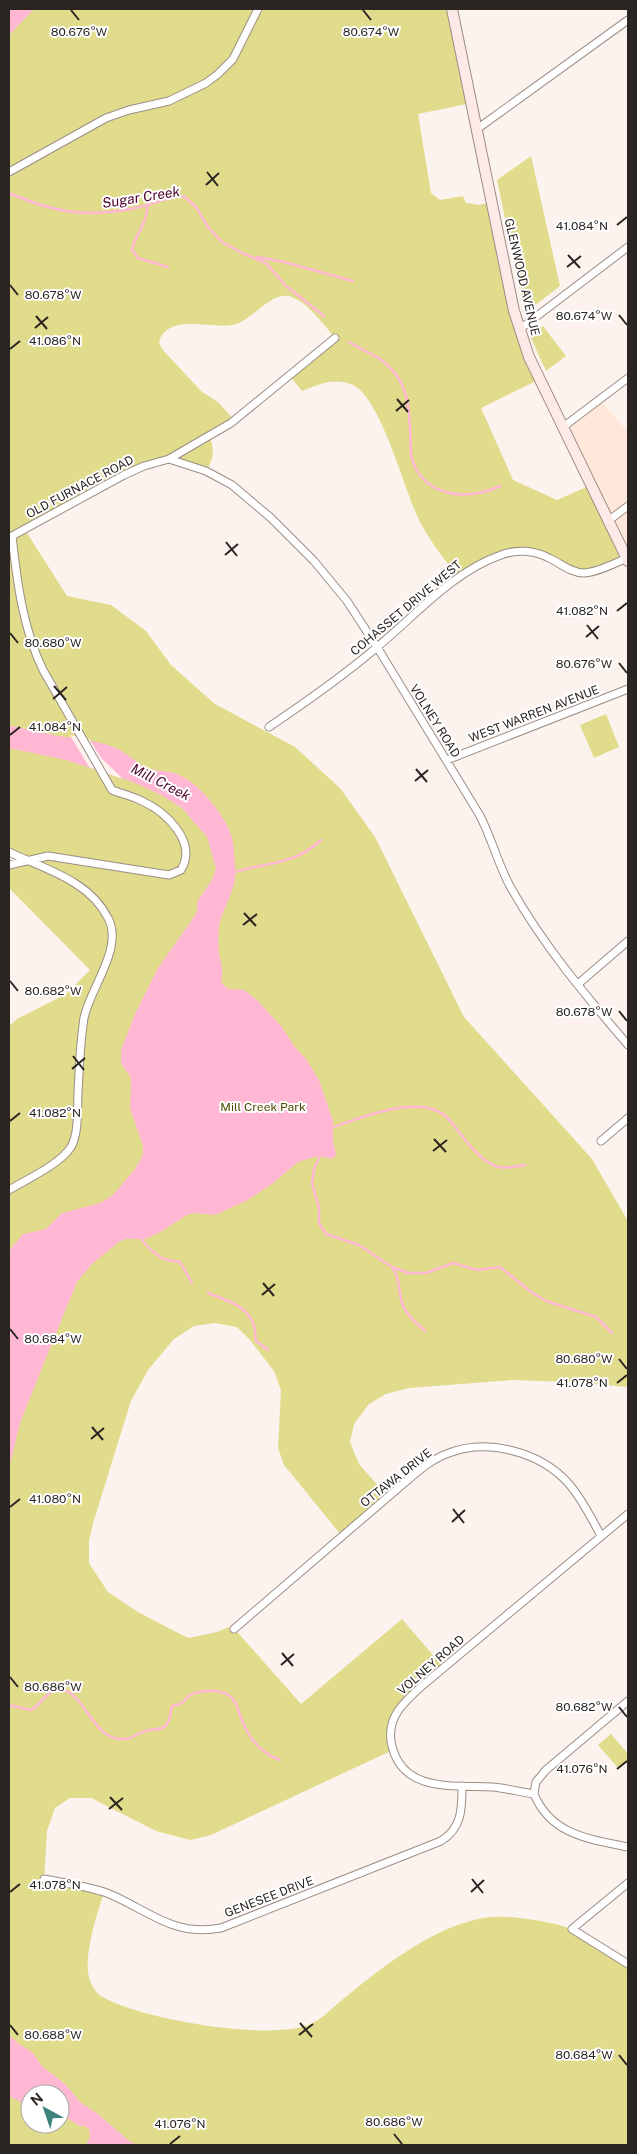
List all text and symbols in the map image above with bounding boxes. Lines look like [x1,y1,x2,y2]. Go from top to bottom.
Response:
text: 80.676°W [51,25,108,39]
text: 80.674°W [343,25,400,39]
water label: Sugar Creek [101,183,181,211]
street label: GLENWOOD AVENUE [502,217,542,337]
text: 41.084°N [556,219,608,233]
text: 80.678°W [25,288,82,302]
text: 80.674°W [556,309,613,323]
text: 41.086°N [29,334,81,348]
street label: OLD FURNACE ROAD [24,453,136,521]
street label: COHASSET DRIVE WEST [348,558,464,658]
text: 41.082°N [556,604,608,618]
text: 80.680°W [24,636,82,650]
text: 80.676°W [556,657,613,671]
street label: VOLNEY ROAD [407,682,463,760]
street label: WEST WARREN AVENUE [467,683,601,745]
text: 41.084°N [29,720,81,734]
water label: Mill Creek [129,760,194,804]
text: 80.682°W [24,984,82,998]
text: 80.678°W [556,1005,613,1019]
park label: Mill Creek Park [220,1100,306,1114]
text: 41.082°N [29,1106,81,1120]
text: 80.684°W [24,1332,82,1346]
text: 80.680°W [555,1352,613,1366]
text: 41.078°N [556,1376,608,1390]
street label: OTTAWA DRIVE [358,1446,434,1510]
text: 41.080°N [29,1492,81,1506]
street label: VOLNEY ROAD [395,1632,467,1698]
text: 80.686°W [24,1680,82,1694]
text: 80.682°W [555,1700,613,1714]
text: 41.076°N [556,1762,608,1776]
street label: GENESEE DRIVE [223,1874,315,1920]
text: 41.078°N [29,1878,81,1892]
text: 80.688°W [24,2028,82,2042]
text: 80.684°W [555,2048,613,2062]
north arrow [20,2084,70,2134]
text: N [27,2089,46,2109]
text: 80.686°W [365,2115,423,2129]
text: 41.076°N [154,2117,206,2131]

